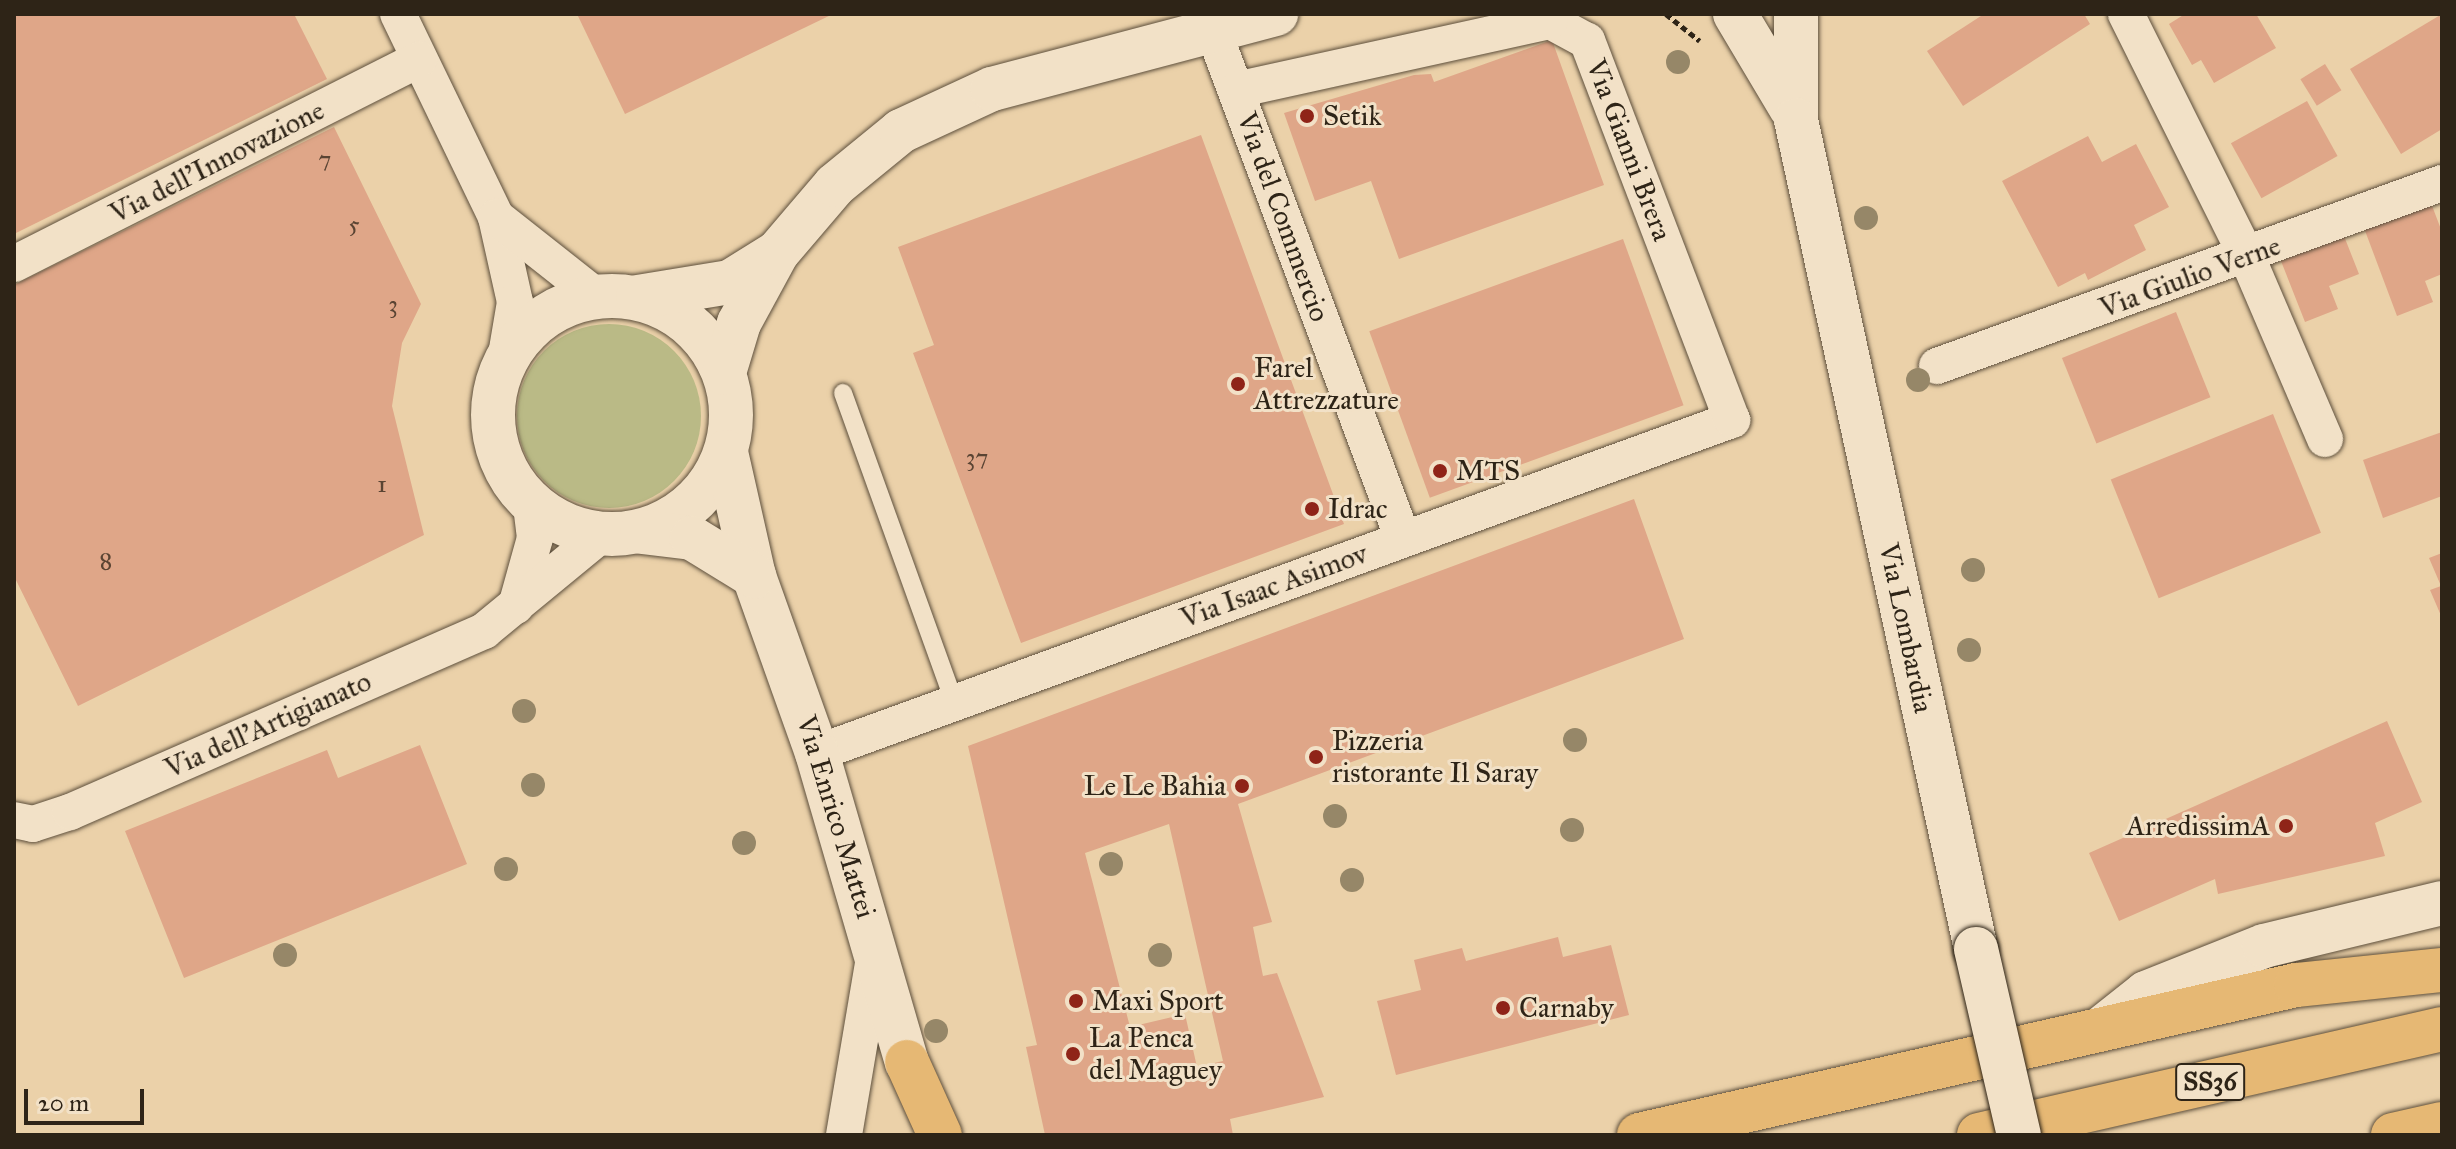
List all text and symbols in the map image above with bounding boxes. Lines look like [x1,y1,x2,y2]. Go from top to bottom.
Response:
street label: Via Gianni Brera [1579,54,1679,246]
street label: Via dell'Innovazione [104,93,330,231]
place label: Setik [1323,99,1381,133]
marker: Setik [1298,107,1316,125]
street label: Via del Commercio [1230,108,1336,326]
house number: 7 [319,146,331,174]
house number: 5 [348,211,360,239]
street label: Via Giulio Verne [2095,229,2285,325]
house number: 3 [388,291,398,319]
place label: Farel Attrezzature [1254,351,1399,417]
marker: Farel Attrezzature [1229,375,1247,393]
house number: 37 [966,444,988,472]
place label: MTS [1456,454,1520,488]
marker: MTS [1431,462,1449,480]
house number: 1 [377,471,387,499]
place label: Idrac [1328,492,1388,526]
marker: Idrac [1303,500,1321,518]
street label: Via Isaac Asimov [1176,537,1372,635]
street label: Via Lombardia [1872,540,1940,716]
house number: 8 [100,548,112,576]
street label: Via dell'Artigianato [160,664,376,786]
street label: Via Enrico Mattei [789,712,883,922]
place label: Pizzeria ristorante Il Saray [1332,724,1538,790]
marker: Pizzeria ristorante Il Saray [1307,748,1325,766]
place label: Le Le Bahia [1084,769,1226,803]
marker: Le Le Bahia [1233,777,1251,795]
place label: ArredissimA [2126,809,2270,843]
marker: ArredissimA [2277,817,2295,835]
place label: Maxi Sport [1092,984,1224,1018]
place label: Carnaby [1519,991,1614,1025]
marker: Maxi Sport [1067,992,1085,1010]
marker: Carnaby [1494,999,1512,1017]
place label: La Penca del Maguey [1089,1021,1222,1087]
marker: La Penca del Maguey [1064,1045,1082,1063]
road number: SS36 [2174,1060,2246,1104]
scale bar [28,1073,148,1123]
text: 20 m [38,1088,89,1118]

